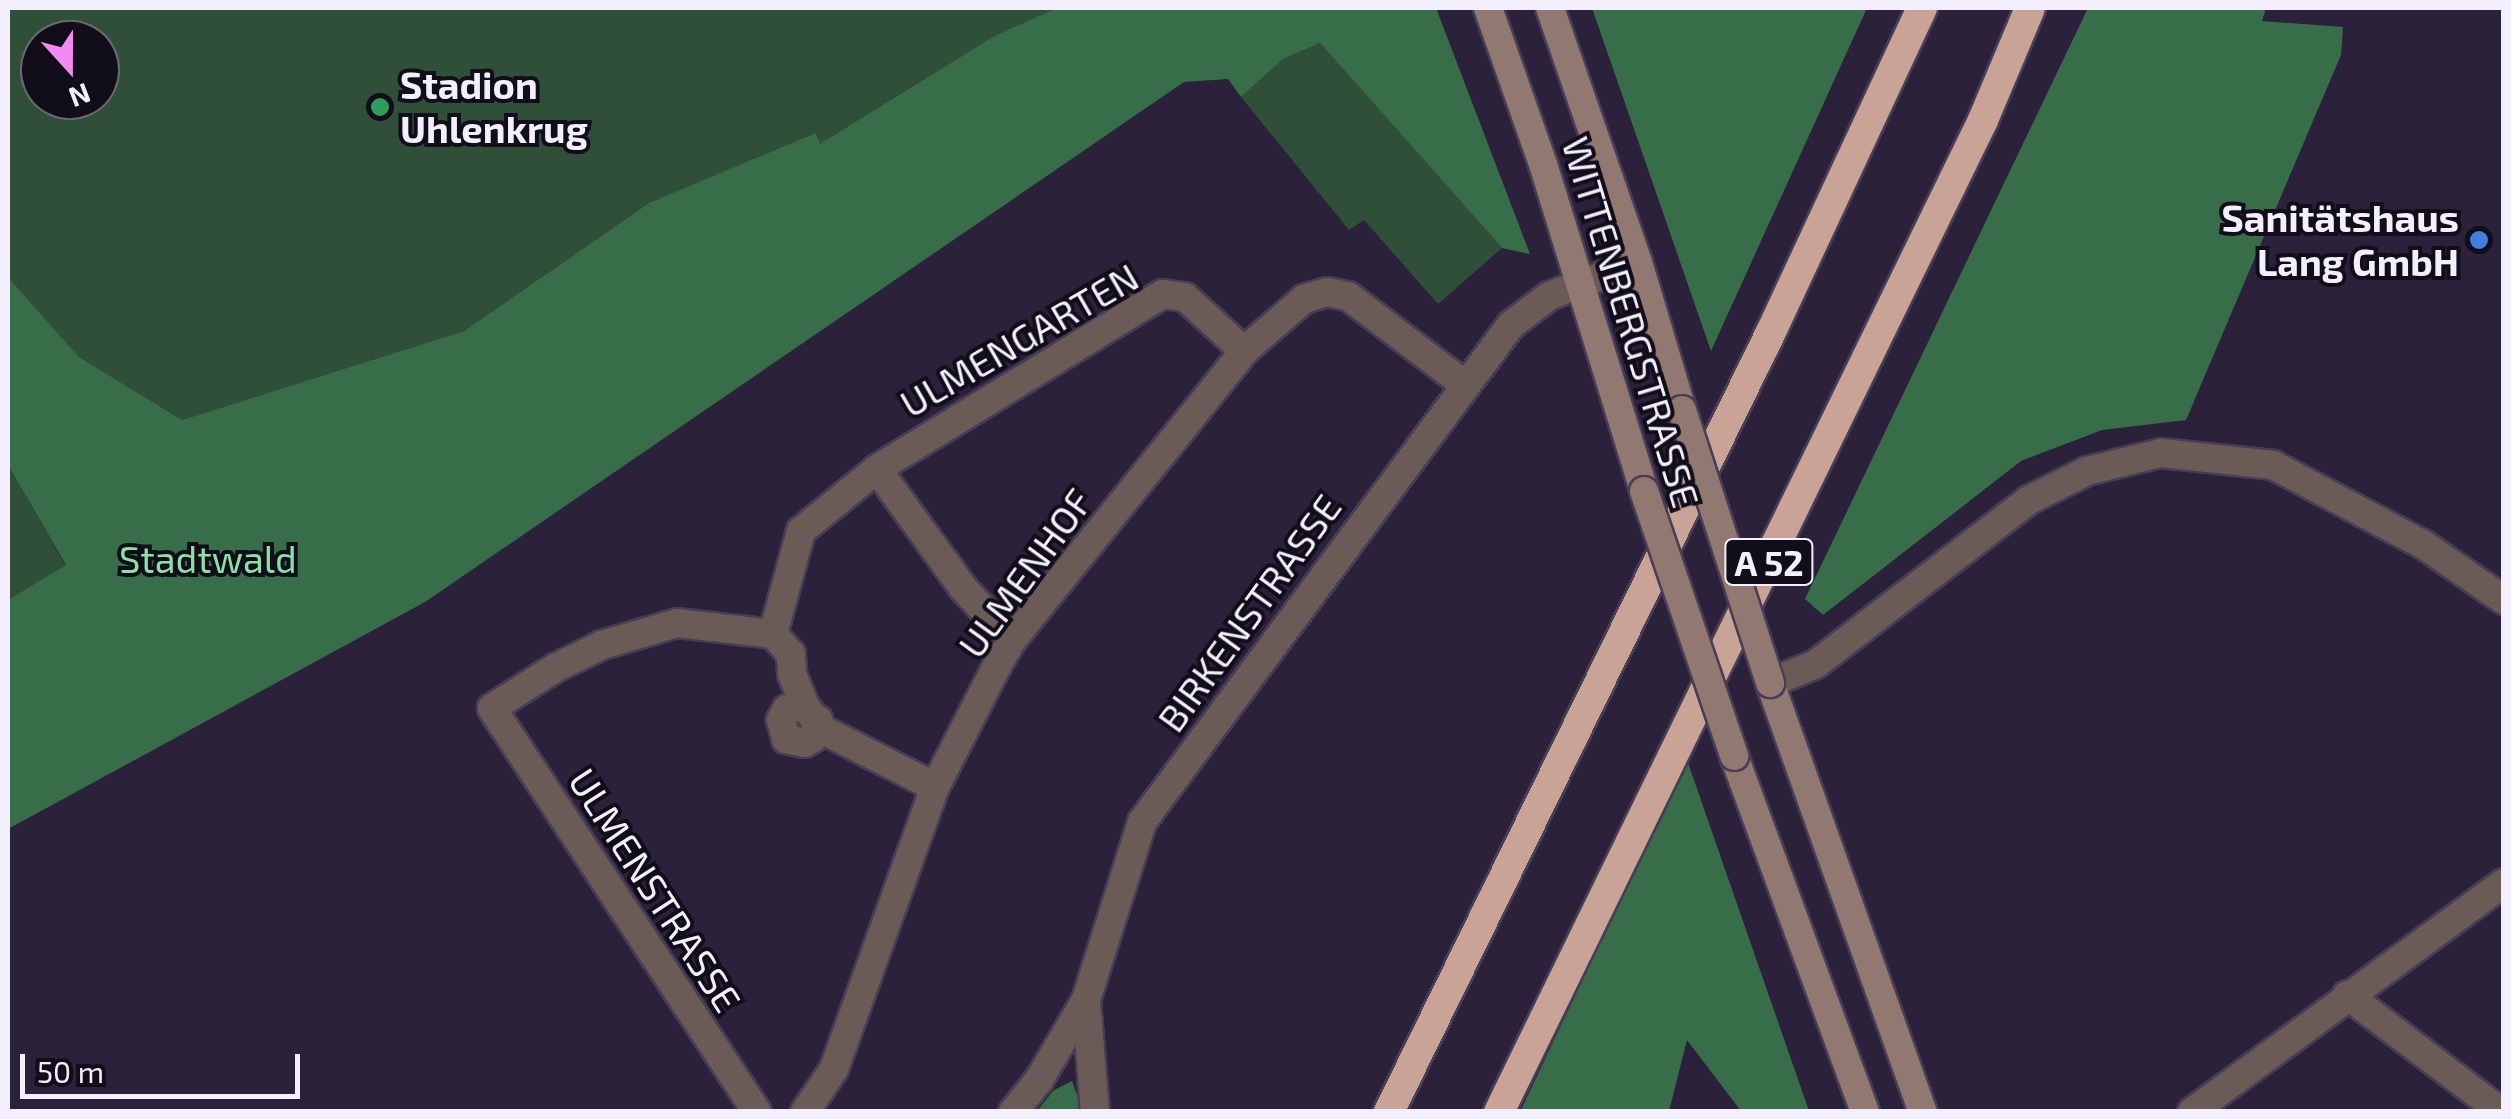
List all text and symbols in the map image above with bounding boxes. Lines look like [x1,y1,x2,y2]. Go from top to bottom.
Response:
north arrow [20,20,120,120]
place label: Stadion Uhlenkrug [400,62,588,152]
text: N [65,77,96,116]
marker: Stadion Uhlenkrug [369,96,391,118]
street label: WITTENBERGSTRASSE [1553,131,1709,513]
place label: Sanitätshaus Lang GmbH [2222,195,2459,284]
marker: Sanitätshaus Lang GmbH [2468,229,2490,251]
street label: ULMENGARTEN [892,254,1146,426]
street label: ULMENHOF [949,480,1101,666]
street label: BIRKENSTRASSE [1148,486,1350,740]
road number: A 52 [1722,532,1816,592]
park label: Stadtwald [119,536,297,582]
street label: ULMENSTRASSE [559,760,751,1020]
scale bar [25,1034,305,1096]
text: 50 m [37,1053,104,1089]

